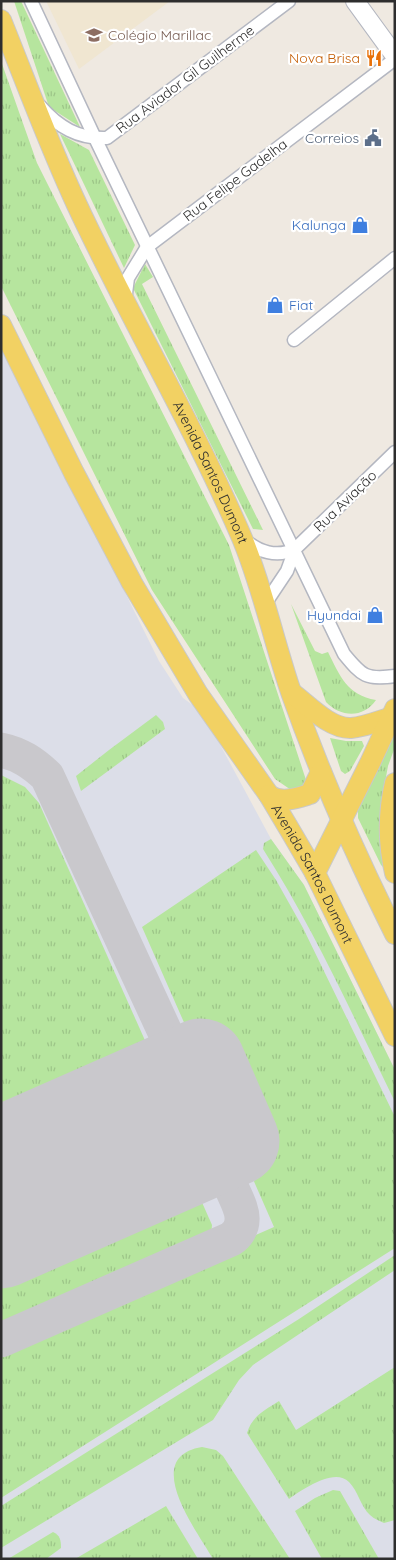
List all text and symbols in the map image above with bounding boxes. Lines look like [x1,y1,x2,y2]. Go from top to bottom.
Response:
street label: Rua Aviador Gil Guilherme [112,21,258,137]
school or university icon: Colégio Marillac [84,25,104,45]
place label: Colégio Marillac [108,26,211,44]
restaurant icon: Nova Brisa [364,48,384,68]
place label: Nova Brisa [289,49,360,67]
public building icon: Correios [363,128,383,148]
place label: Correios [305,129,359,147]
street label: Rua Felipe Gadelha [179,135,291,225]
shop icon: Kalunga [350,215,370,235]
place label: Kalunga [292,216,346,234]
shop icon: Fiat [265,295,285,315]
place label: Fiat [289,296,313,314]
street label: Avenida Santos Dumont [169,398,252,547]
street label: Rua Aviação [310,466,380,536]
shop icon: Hyundai [365,605,385,625]
place label: Hyundai [307,606,361,624]
street label: Avenida Santos Dumont [267,801,357,947]

